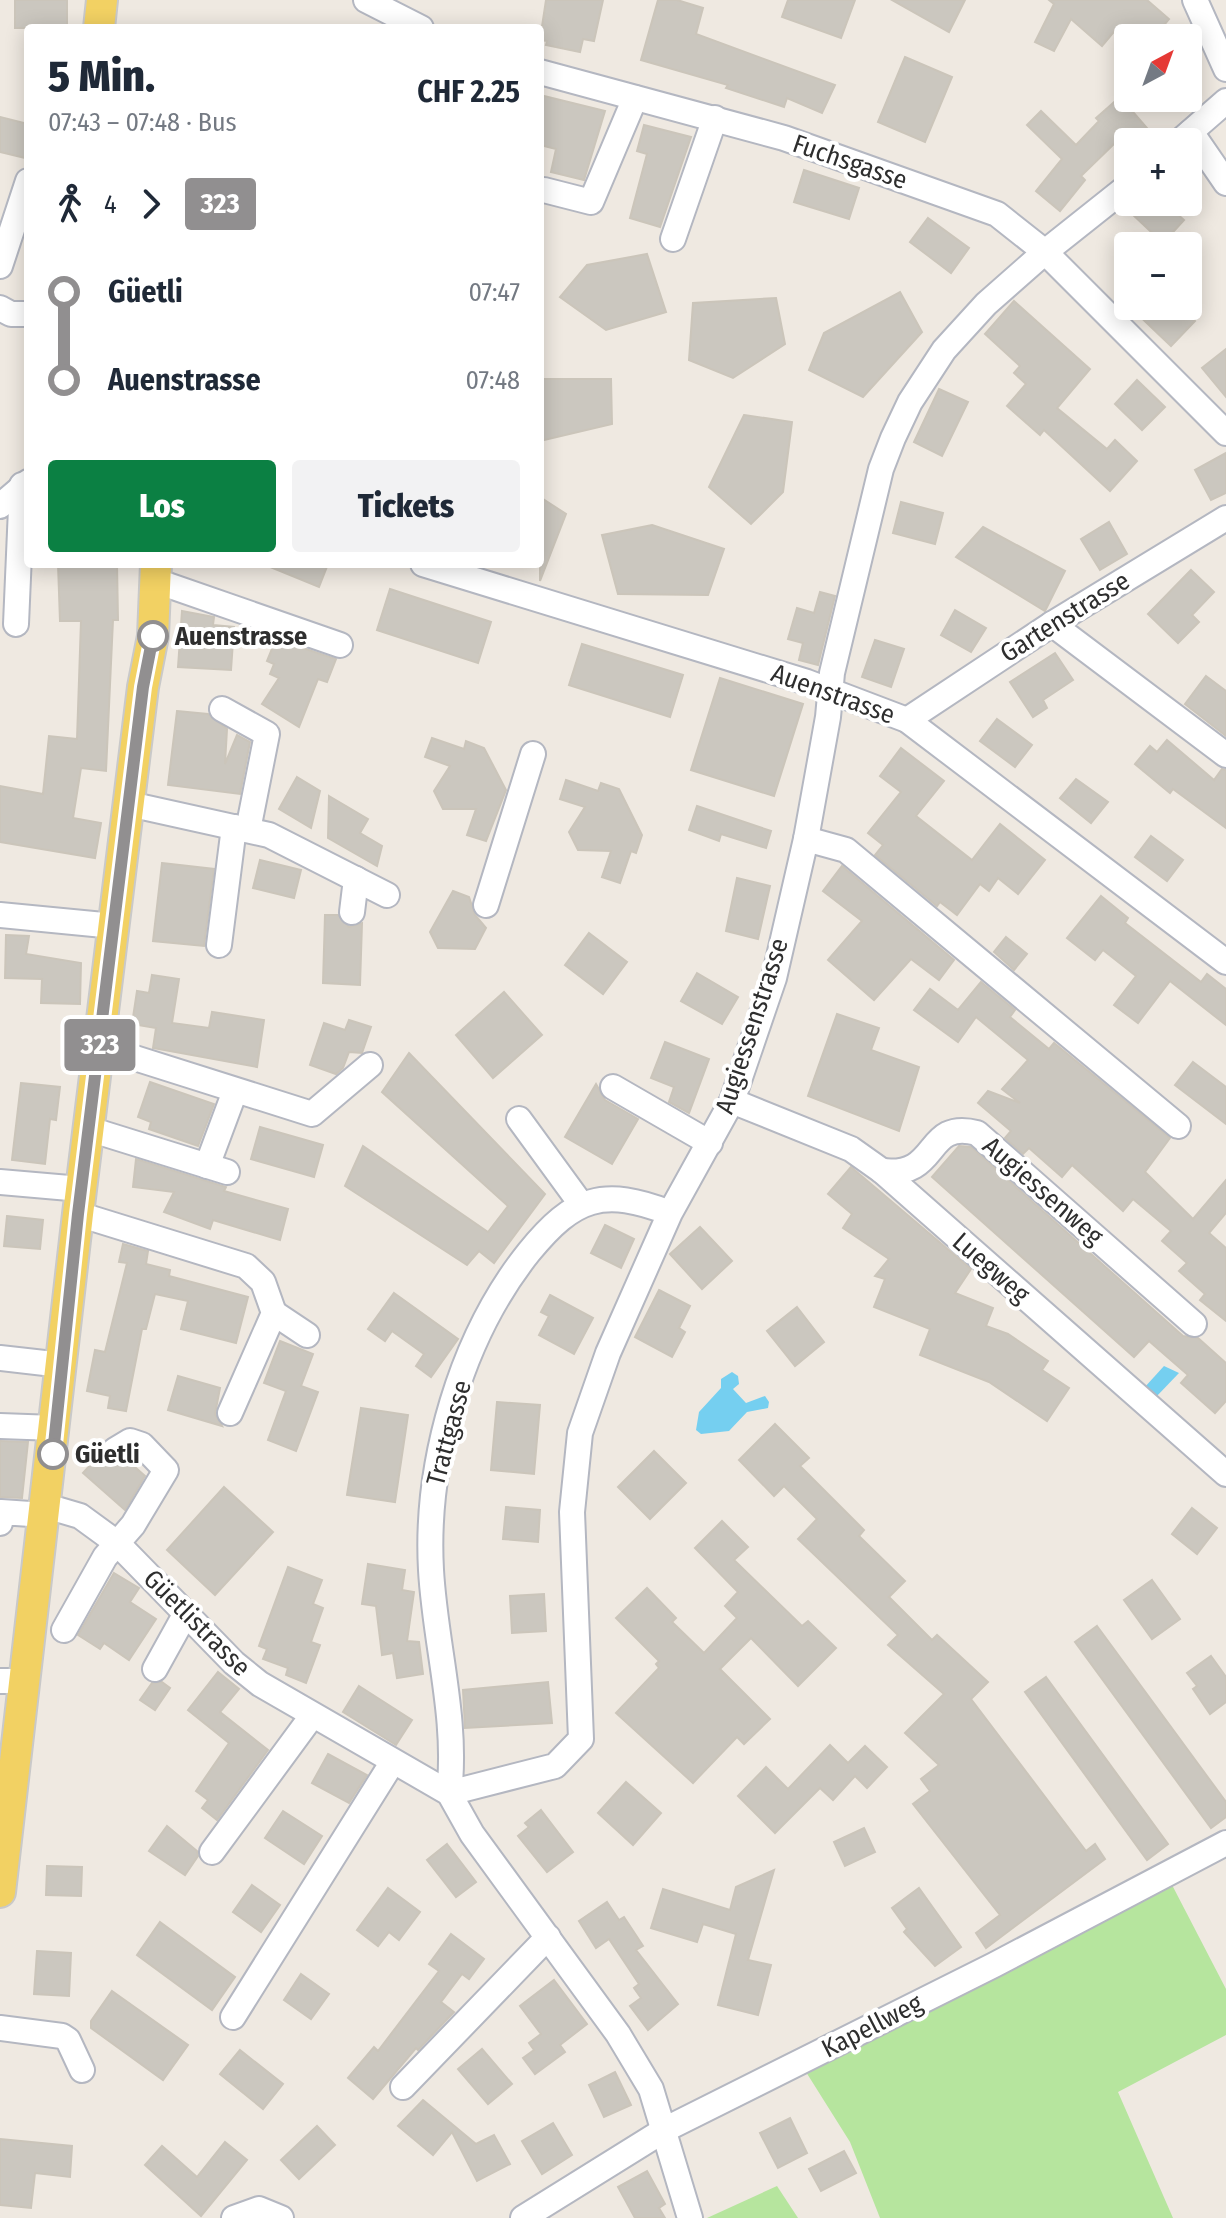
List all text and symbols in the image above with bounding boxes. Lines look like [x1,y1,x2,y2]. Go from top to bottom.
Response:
north arrow [1114,24,1202,112]
map controls [1114,24,1202,320]
text: 5 Min. [48,50,155,103]
text: CHF 2.25 [417,74,520,110]
text: 07:43 – 07:48 · Bus [48,107,237,138]
street label: Fuchsgasse [789,128,911,196]
button: + [1114,128,1202,216]
icon: walk [48,182,92,226]
icon: forward [129,182,173,226]
text: 323 [201,187,240,220]
text: 4 [104,189,117,220]
button: − [1114,232,1202,320]
text: Güetli [108,274,183,310]
text: 07:47 [468,277,520,308]
text: Auenstrasse [108,362,261,398]
text: 07:48 [465,365,520,396]
button: Los [48,460,276,552]
button: Tickets [292,460,520,552]
street label: Gartenstrasse [995,565,1135,669]
marker: Auenstrasse [138,621,168,651]
place label: Auenstrasse [174,621,307,652]
street label: Auenstrasse [767,657,899,731]
street label: Augiessenstrasse [709,934,795,1118]
line badge: 323 [54,1019,146,1071]
text: 323 [80,1028,120,1061]
street label: Augiessenweg [976,1130,1110,1252]
street label: Luegweg [946,1226,1036,1310]
street label: Trattgasse [420,1377,478,1489]
marker: Güetli [38,1439,68,1469]
place label: Güetli [75,1439,140,1470]
street label: Güetlistrasse [137,1563,257,1683]
street label: Kapellweg [816,1987,928,2065]

